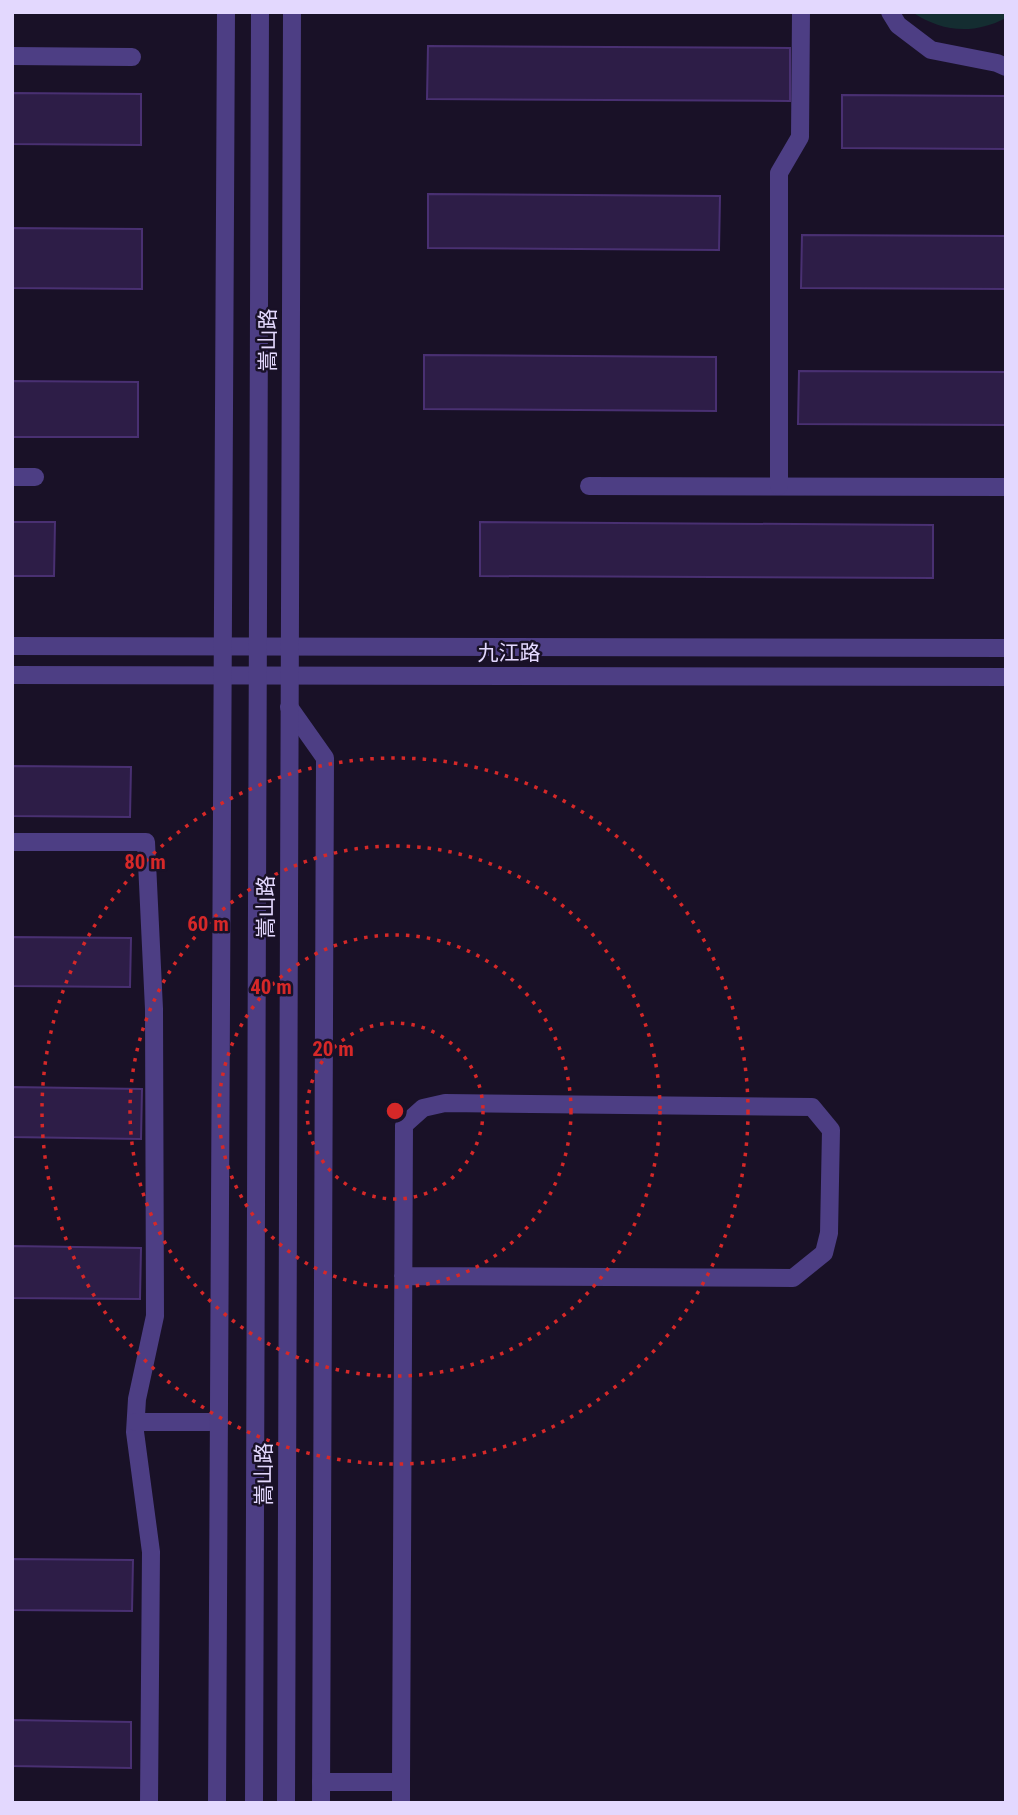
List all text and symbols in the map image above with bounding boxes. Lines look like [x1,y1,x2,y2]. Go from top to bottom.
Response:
street label: 嵩山路 [256,309,280,372]
street label: 九江路 [478,641,541,665]
text: 80 m [124,850,166,874]
street label: 嵩山路 [254,876,278,939]
text: 60 m [187,912,229,936]
text: 40 m [250,975,292,999]
text: 20 m [312,1037,354,1061]
centre of rings [383,1099,407,1123]
street label: 嵩山路 [252,1443,276,1506]

